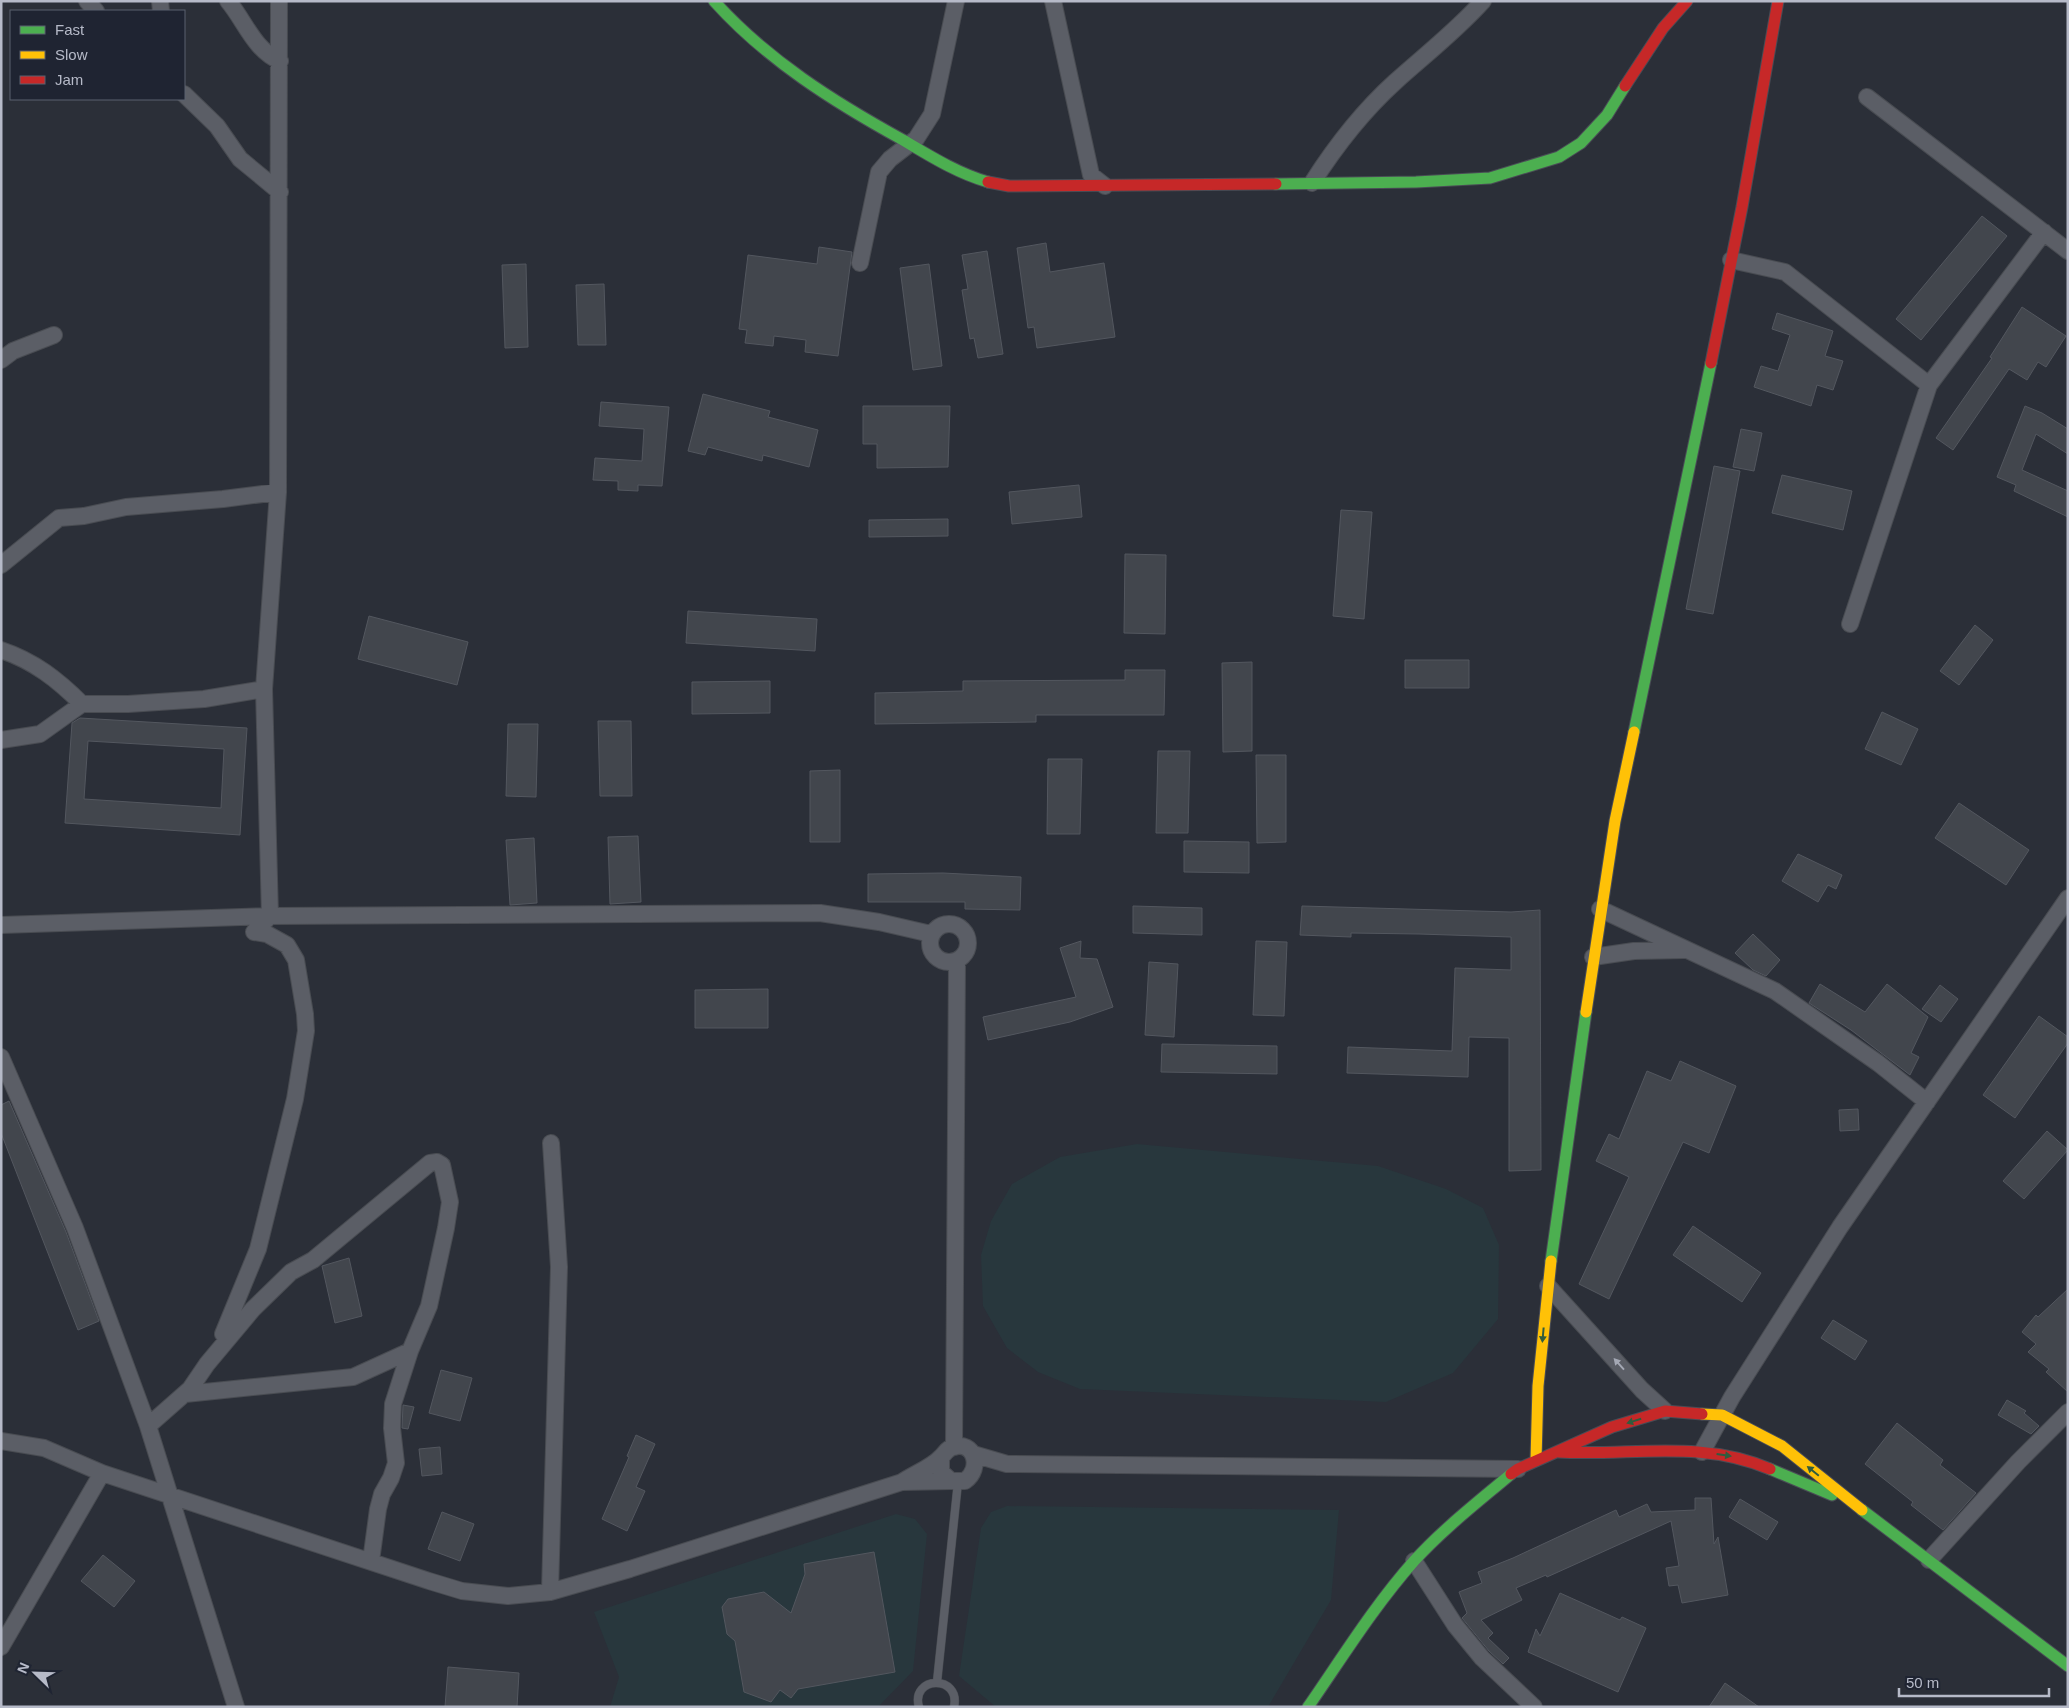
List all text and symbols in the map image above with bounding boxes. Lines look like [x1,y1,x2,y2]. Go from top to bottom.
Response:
legend [10,10,185,100]
text: Fast [55,21,85,38]
text: Slow [55,46,88,63]
text: Jam [55,71,83,88]
one-way arrow [1539,1327,1547,1343]
one-way arrow [1613,1357,1624,1370]
one-way arrow [1626,1417,1641,1425]
one-way arrow [1716,1452,1732,1460]
one-way arrow [1807,1466,1820,1477]
north arrow [10,1648,60,1698]
text: N [14,1660,32,1676]
scale bar [1899,1666,2049,1698]
text: 50 m [1906,1674,1939,1691]

